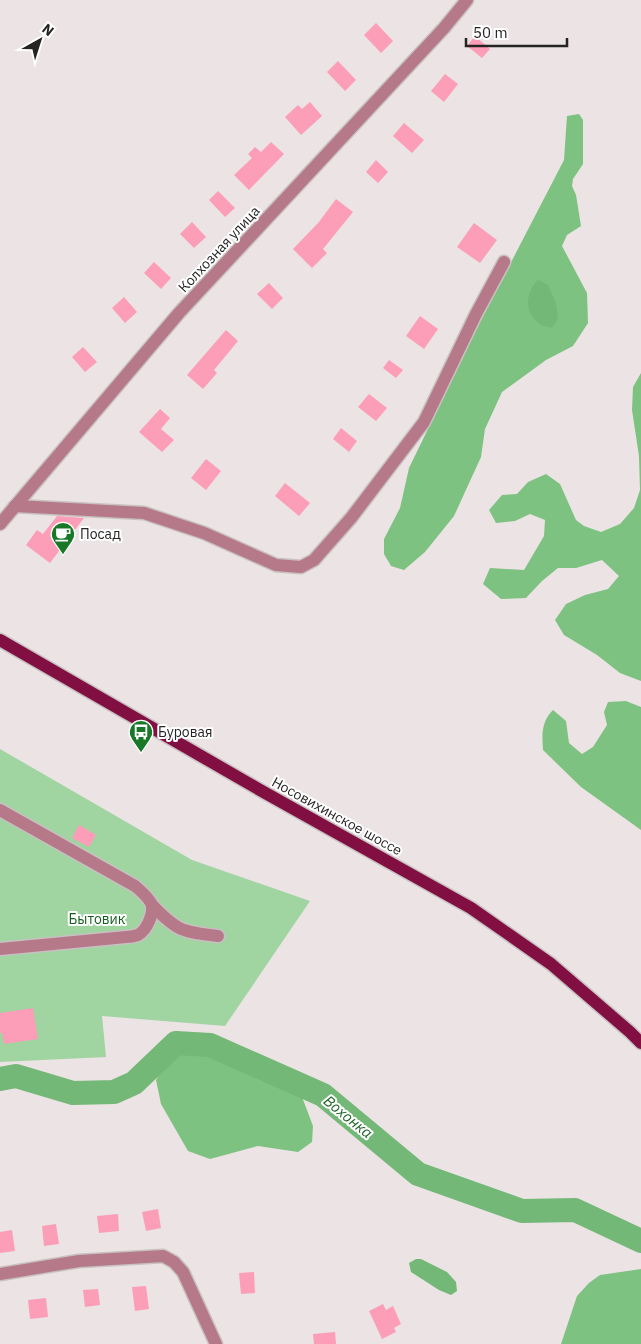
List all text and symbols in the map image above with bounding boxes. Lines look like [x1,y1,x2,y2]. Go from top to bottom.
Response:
north arrow [15,15,65,65]
scale bar [466,15,567,47]
text: N [39,20,58,40]
text: 50 m [473,23,508,42]
street label: Колхозная улица [174,202,264,296]
cafe icon: Посад [50,521,76,555]
place label: Посад [80,525,121,543]
bus stop icon: Буровая [128,719,154,753]
place label: Буровая [158,723,212,741]
street label: Носовихинское шоссе [269,773,406,859]
park label: Бытовик [68,910,126,928]
water label: Вохонка [320,1091,377,1142]

